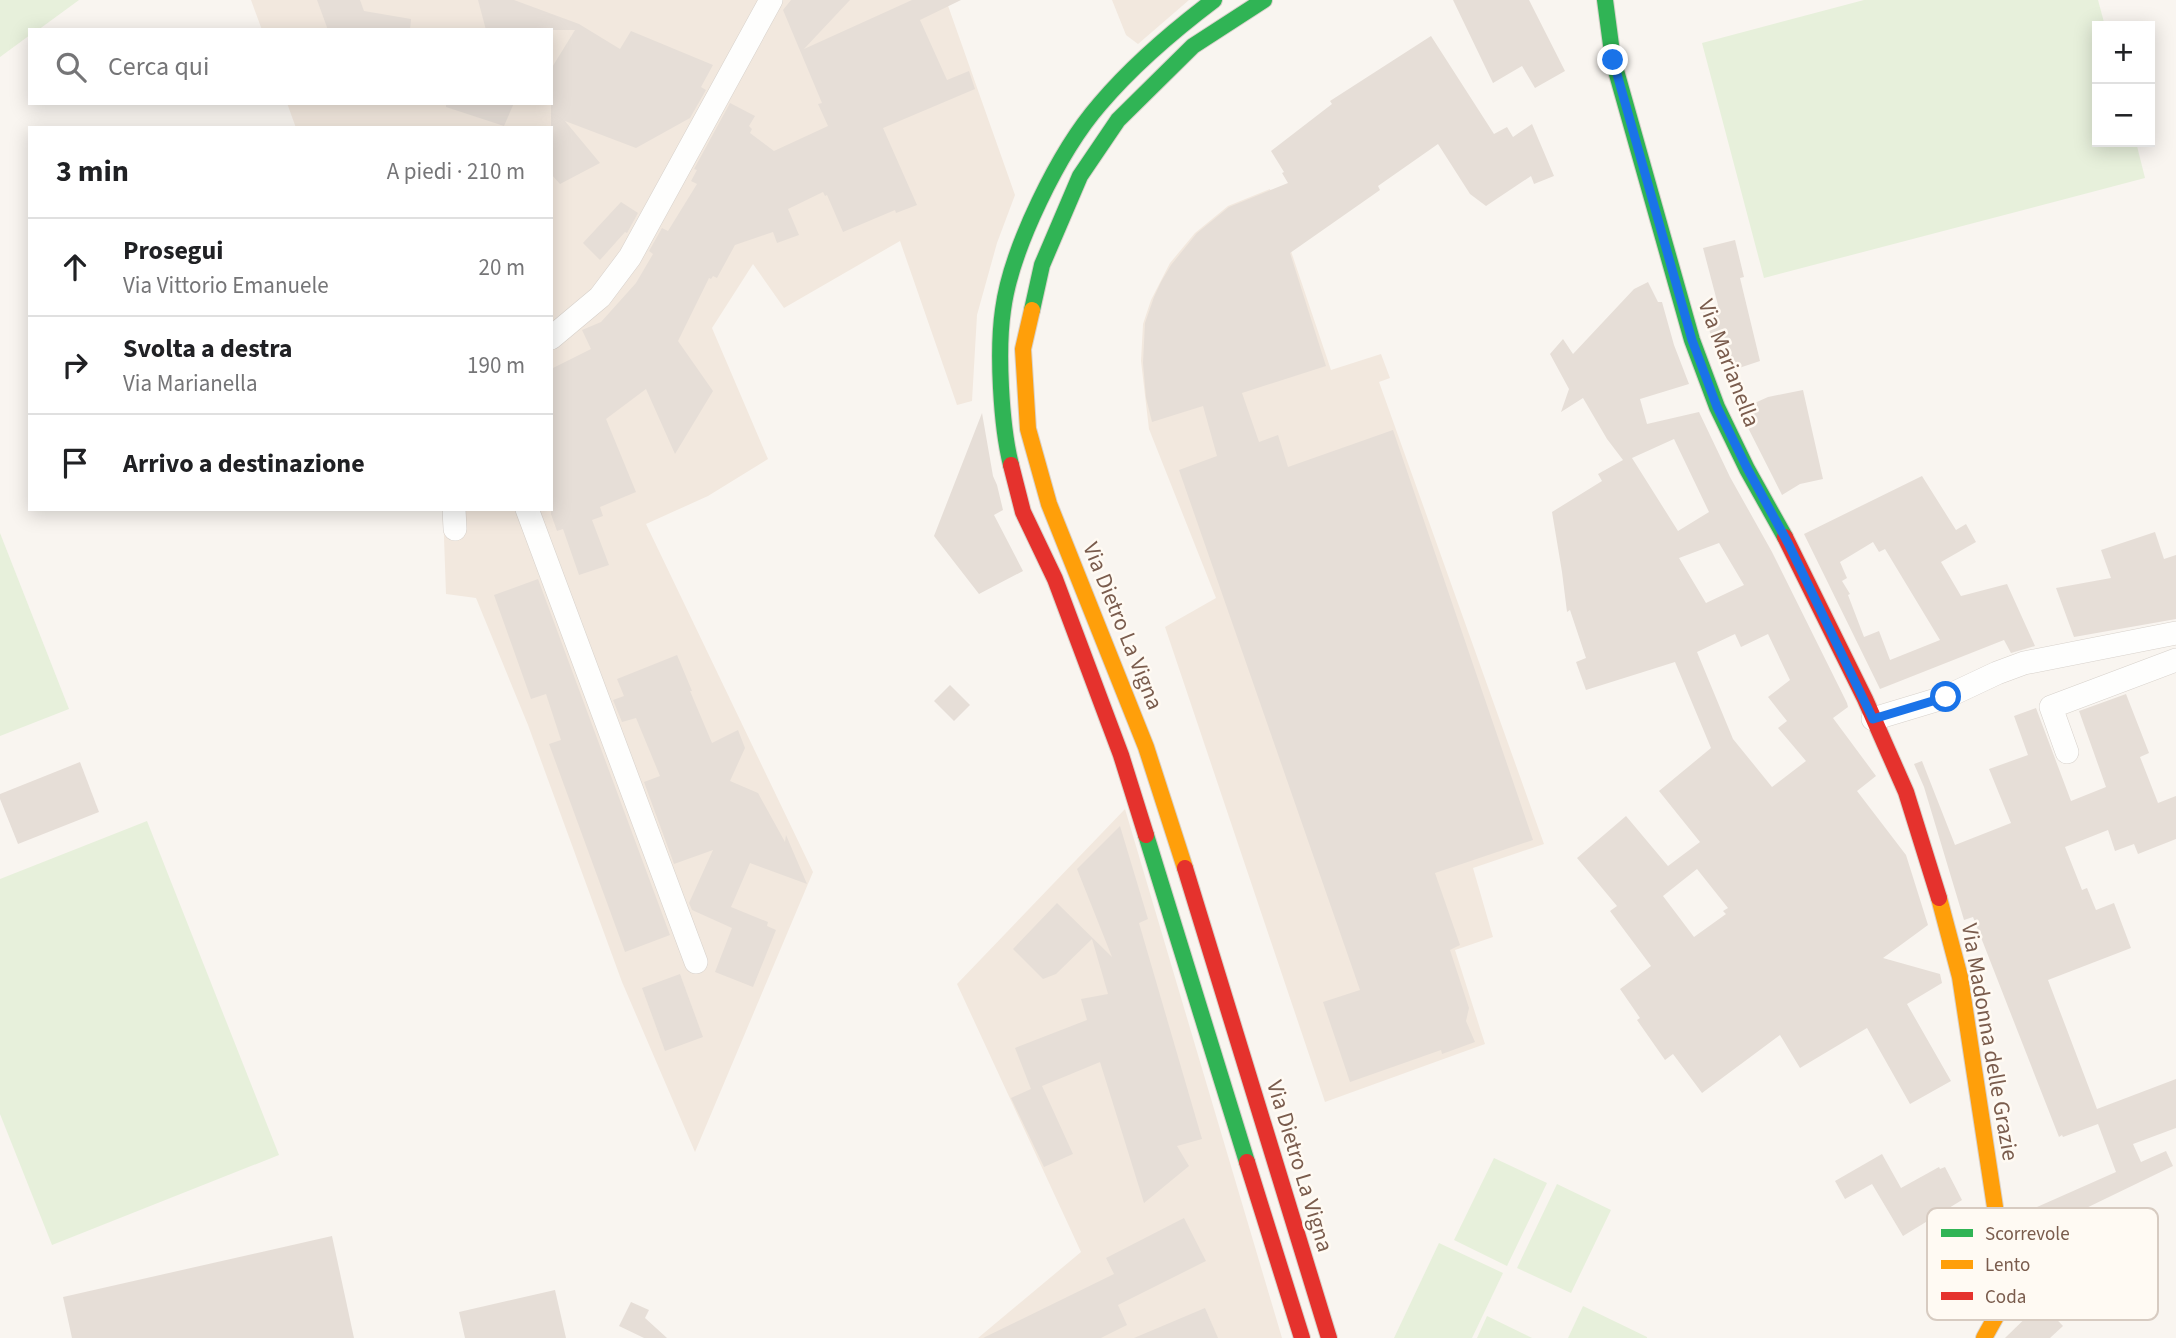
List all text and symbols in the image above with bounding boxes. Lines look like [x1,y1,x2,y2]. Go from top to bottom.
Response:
map controls [2092,21,2155,147]
button: + [2092,21,2155,84]
search box [28,28,553,105]
route end [1597,44,1628,75]
icon: search [52,48,90,86]
text: Cerca qui [108,48,209,85]
button: − [2092,84,2155,147]
text: 3 min [56,150,129,193]
text: A piedi · 210 m [387,155,525,188]
text: Prosegui [123,232,223,269]
icon: ahead [56,248,94,286]
text: 20 m [478,251,525,284]
text: Via Vittorio Emanuele [123,269,329,302]
street label: Via Marianella [1689,294,1769,432]
text: Svolta a destra [123,330,293,367]
icon: right [56,346,94,384]
text: 190 m [467,349,525,382]
text: Via Marianella [123,367,258,400]
icon: arrive [56,444,94,482]
text: Arrivo a destinazione [123,445,365,482]
street label: Via Dietro La Vigna [1074,537,1172,715]
route start [1930,681,1961,712]
street label: Via Madonna delle Grazie [1953,921,2027,1163]
street label: Via Dietro La Vigna [1258,1076,1342,1256]
legend [1927,1208,2158,1320]
text: Scorrevole [1985,1221,2070,1248]
text: Lento [1985,1252,2030,1279]
text: Coda [1985,1284,2026,1311]

